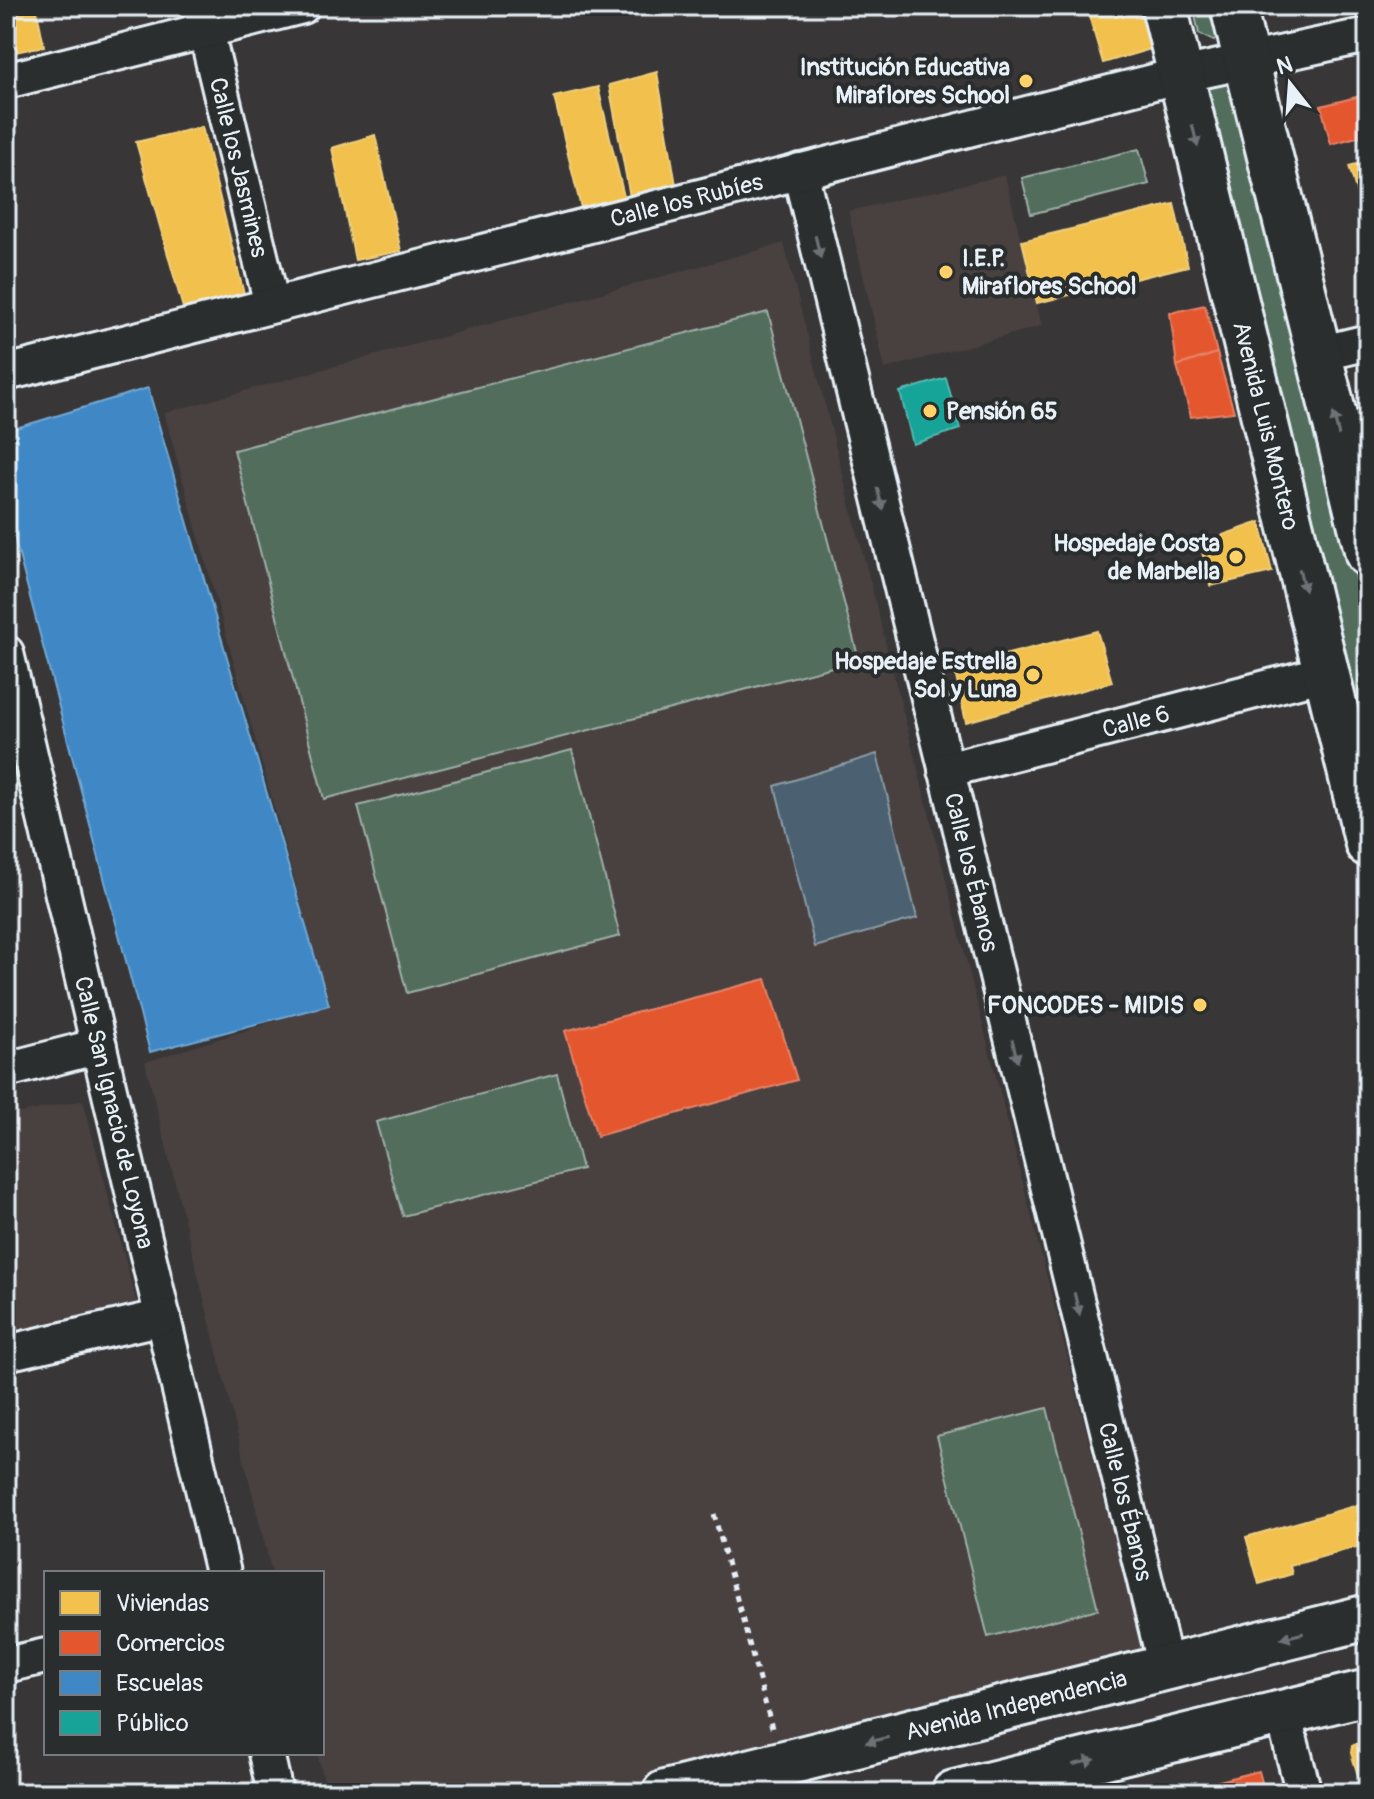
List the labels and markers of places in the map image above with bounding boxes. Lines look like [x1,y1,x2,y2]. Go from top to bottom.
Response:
place label: Institución Educativa Miraflores School [800,53,1010,110]
marker: Institución Educativa Miraflores School [1017,72,1035,90]
place label: I.E.P. Miraflores School [962,244,1136,301]
marker: I.E.P. Miraflores School [937,263,955,281]
place label: Pensión 65 [946,397,1058,426]
marker: Pensión 65 [921,402,939,420]
place label: Hospedaje Costa de Marbella [1053,529,1220,586]
marker: Hospedaje Costa de Marbella [1227,548,1245,566]
place label: Hospedaje Estrella Sol y Luna [834,647,1017,704]
marker: Hospedaje Estrella Sol y Luna [1024,666,1042,684]
place label: FONCODES - MIDIS [987,991,1184,1020]
marker: FONCODES - MIDIS [1191,996,1209,1014]

